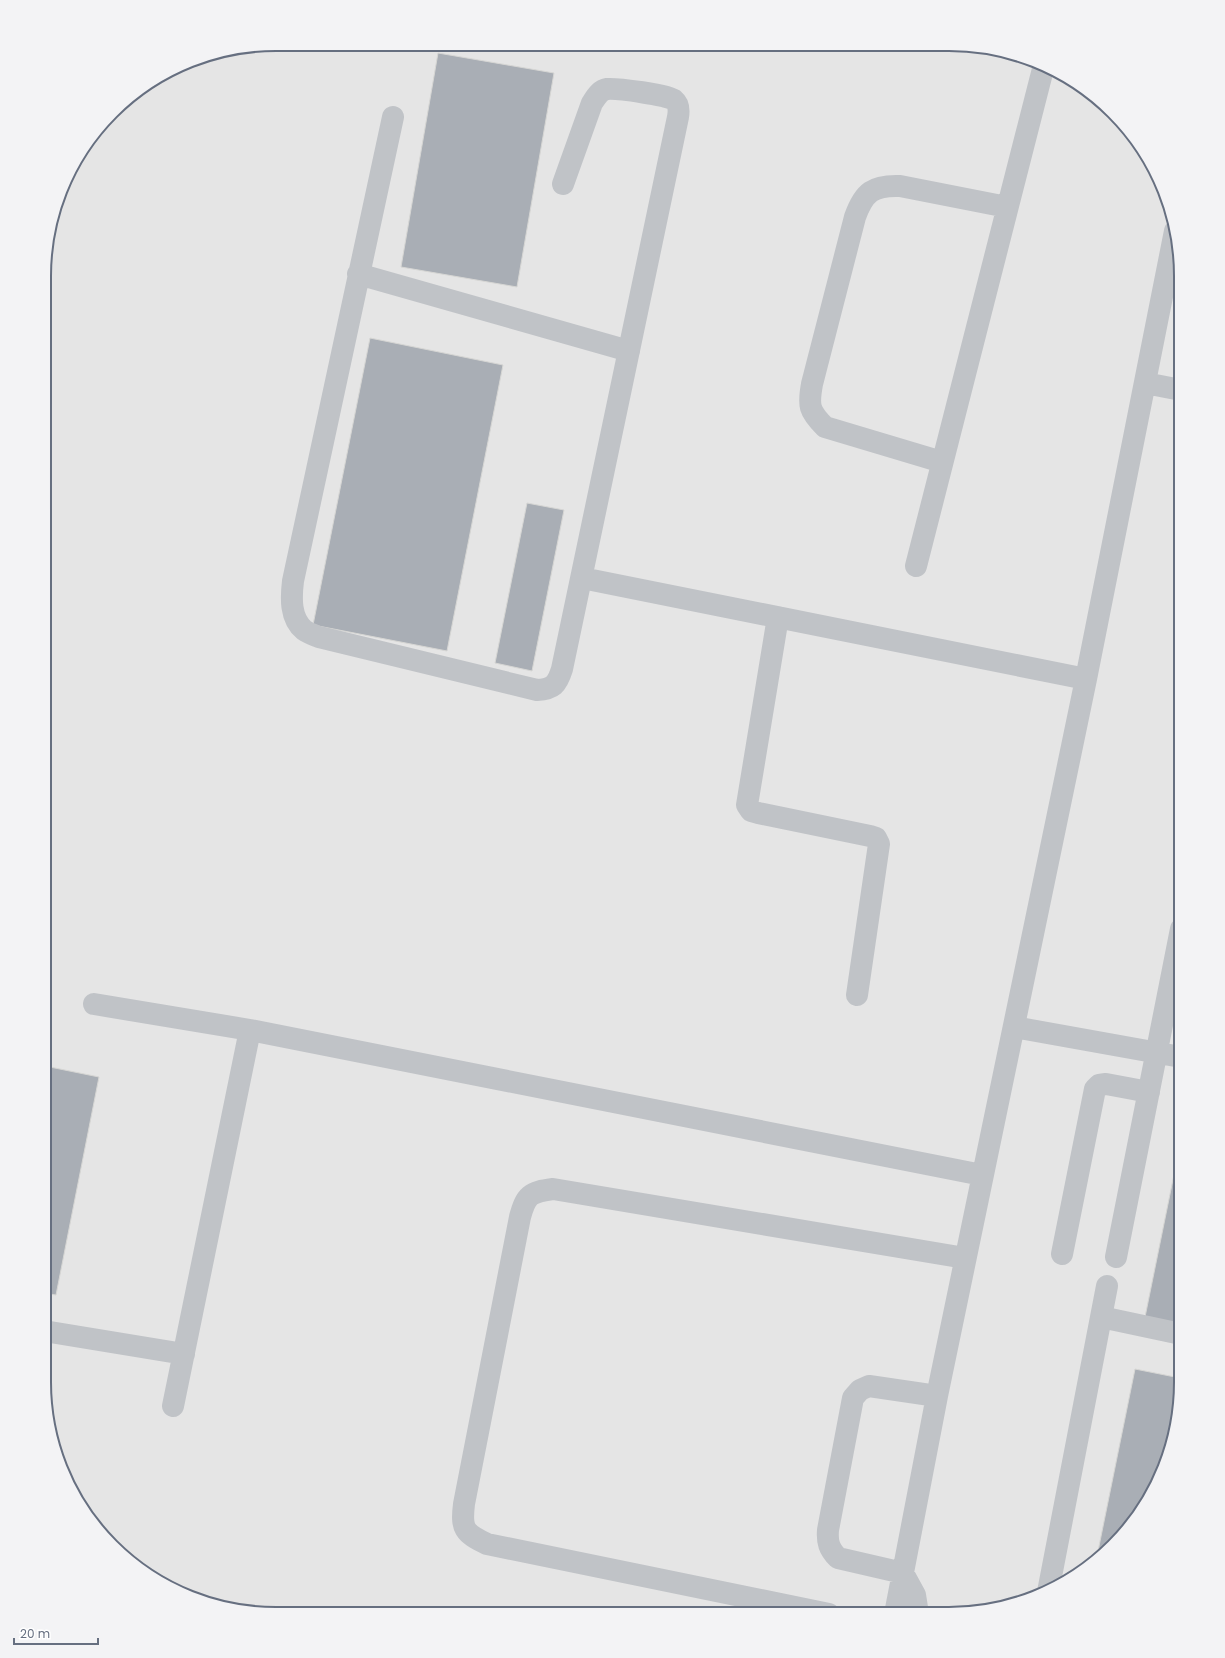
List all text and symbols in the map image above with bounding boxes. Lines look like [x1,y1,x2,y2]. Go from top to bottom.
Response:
scale bar [14,1620,98,1646]
text: 20 m [20,1625,50,1642]

